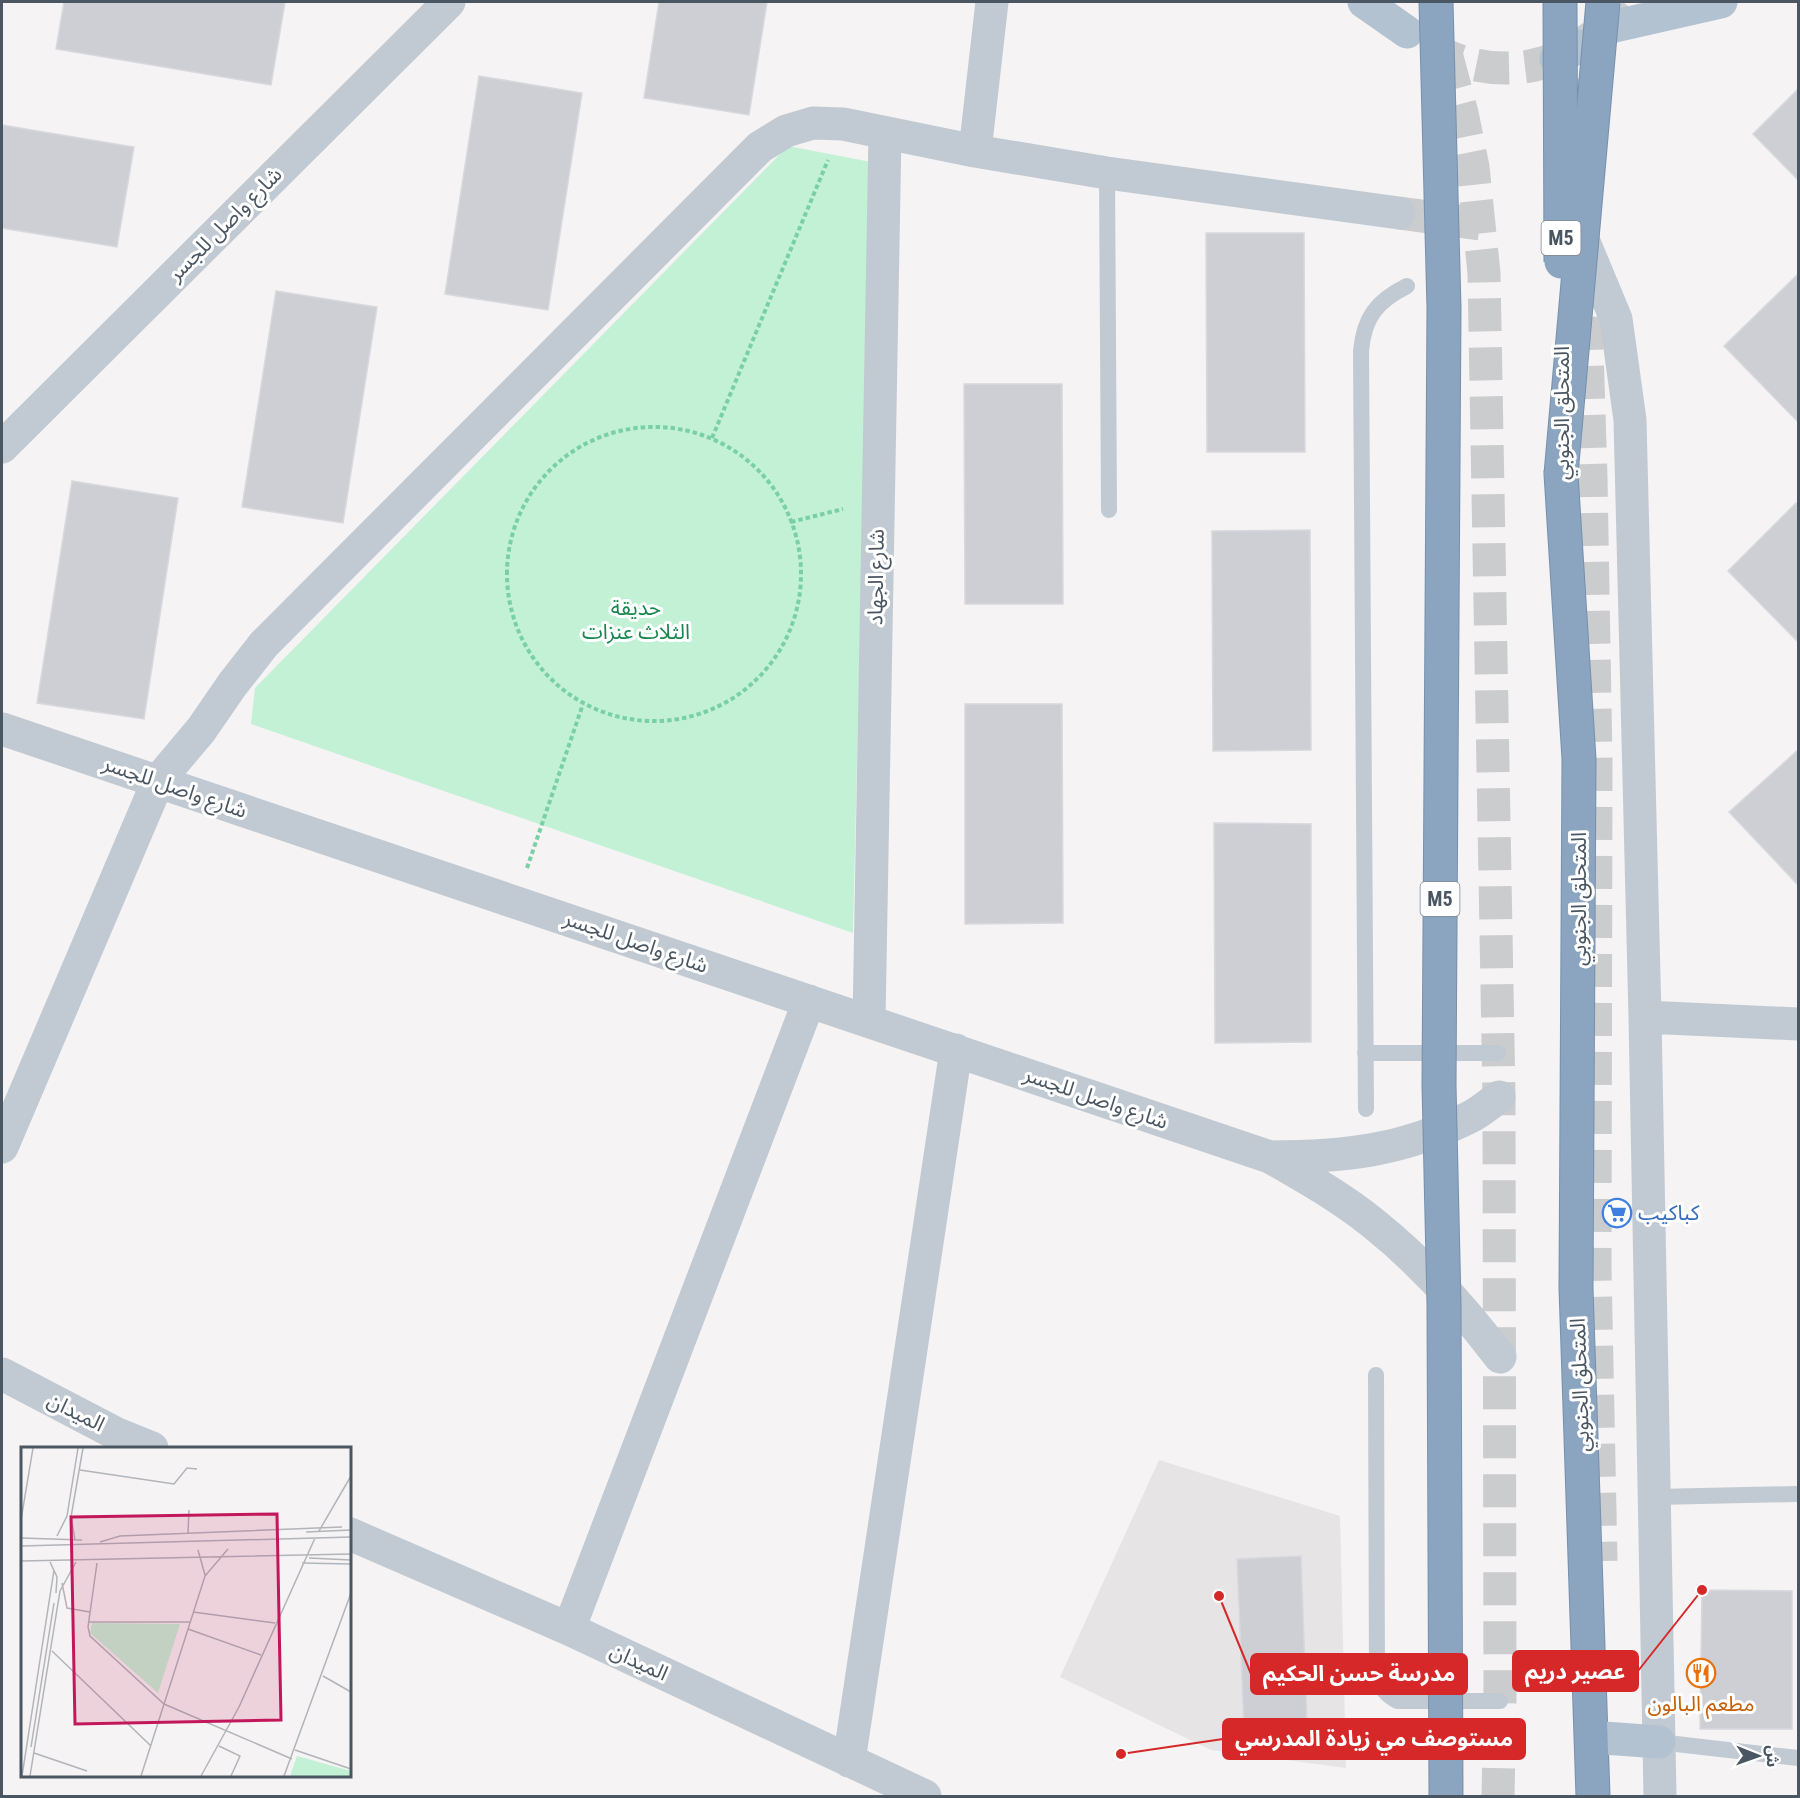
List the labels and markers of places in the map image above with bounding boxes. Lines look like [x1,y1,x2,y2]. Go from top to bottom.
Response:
supermarket icon: كباكيب [1601,1197,1633,1229]
place label: كباكيب [1638,1201,1700,1225]
callout: عصير دريم [1513,1651,1638,1691]
callout: مدرسة حسن الحكيم [1251,1654,1467,1694]
restaurant icon: مطعم البالون [1685,1657,1717,1689]
place label: مطعم البالون [1647,1692,1755,1719]
callout: مستوصف مي زيادة المدرسي [1223,1719,1525,1759]

